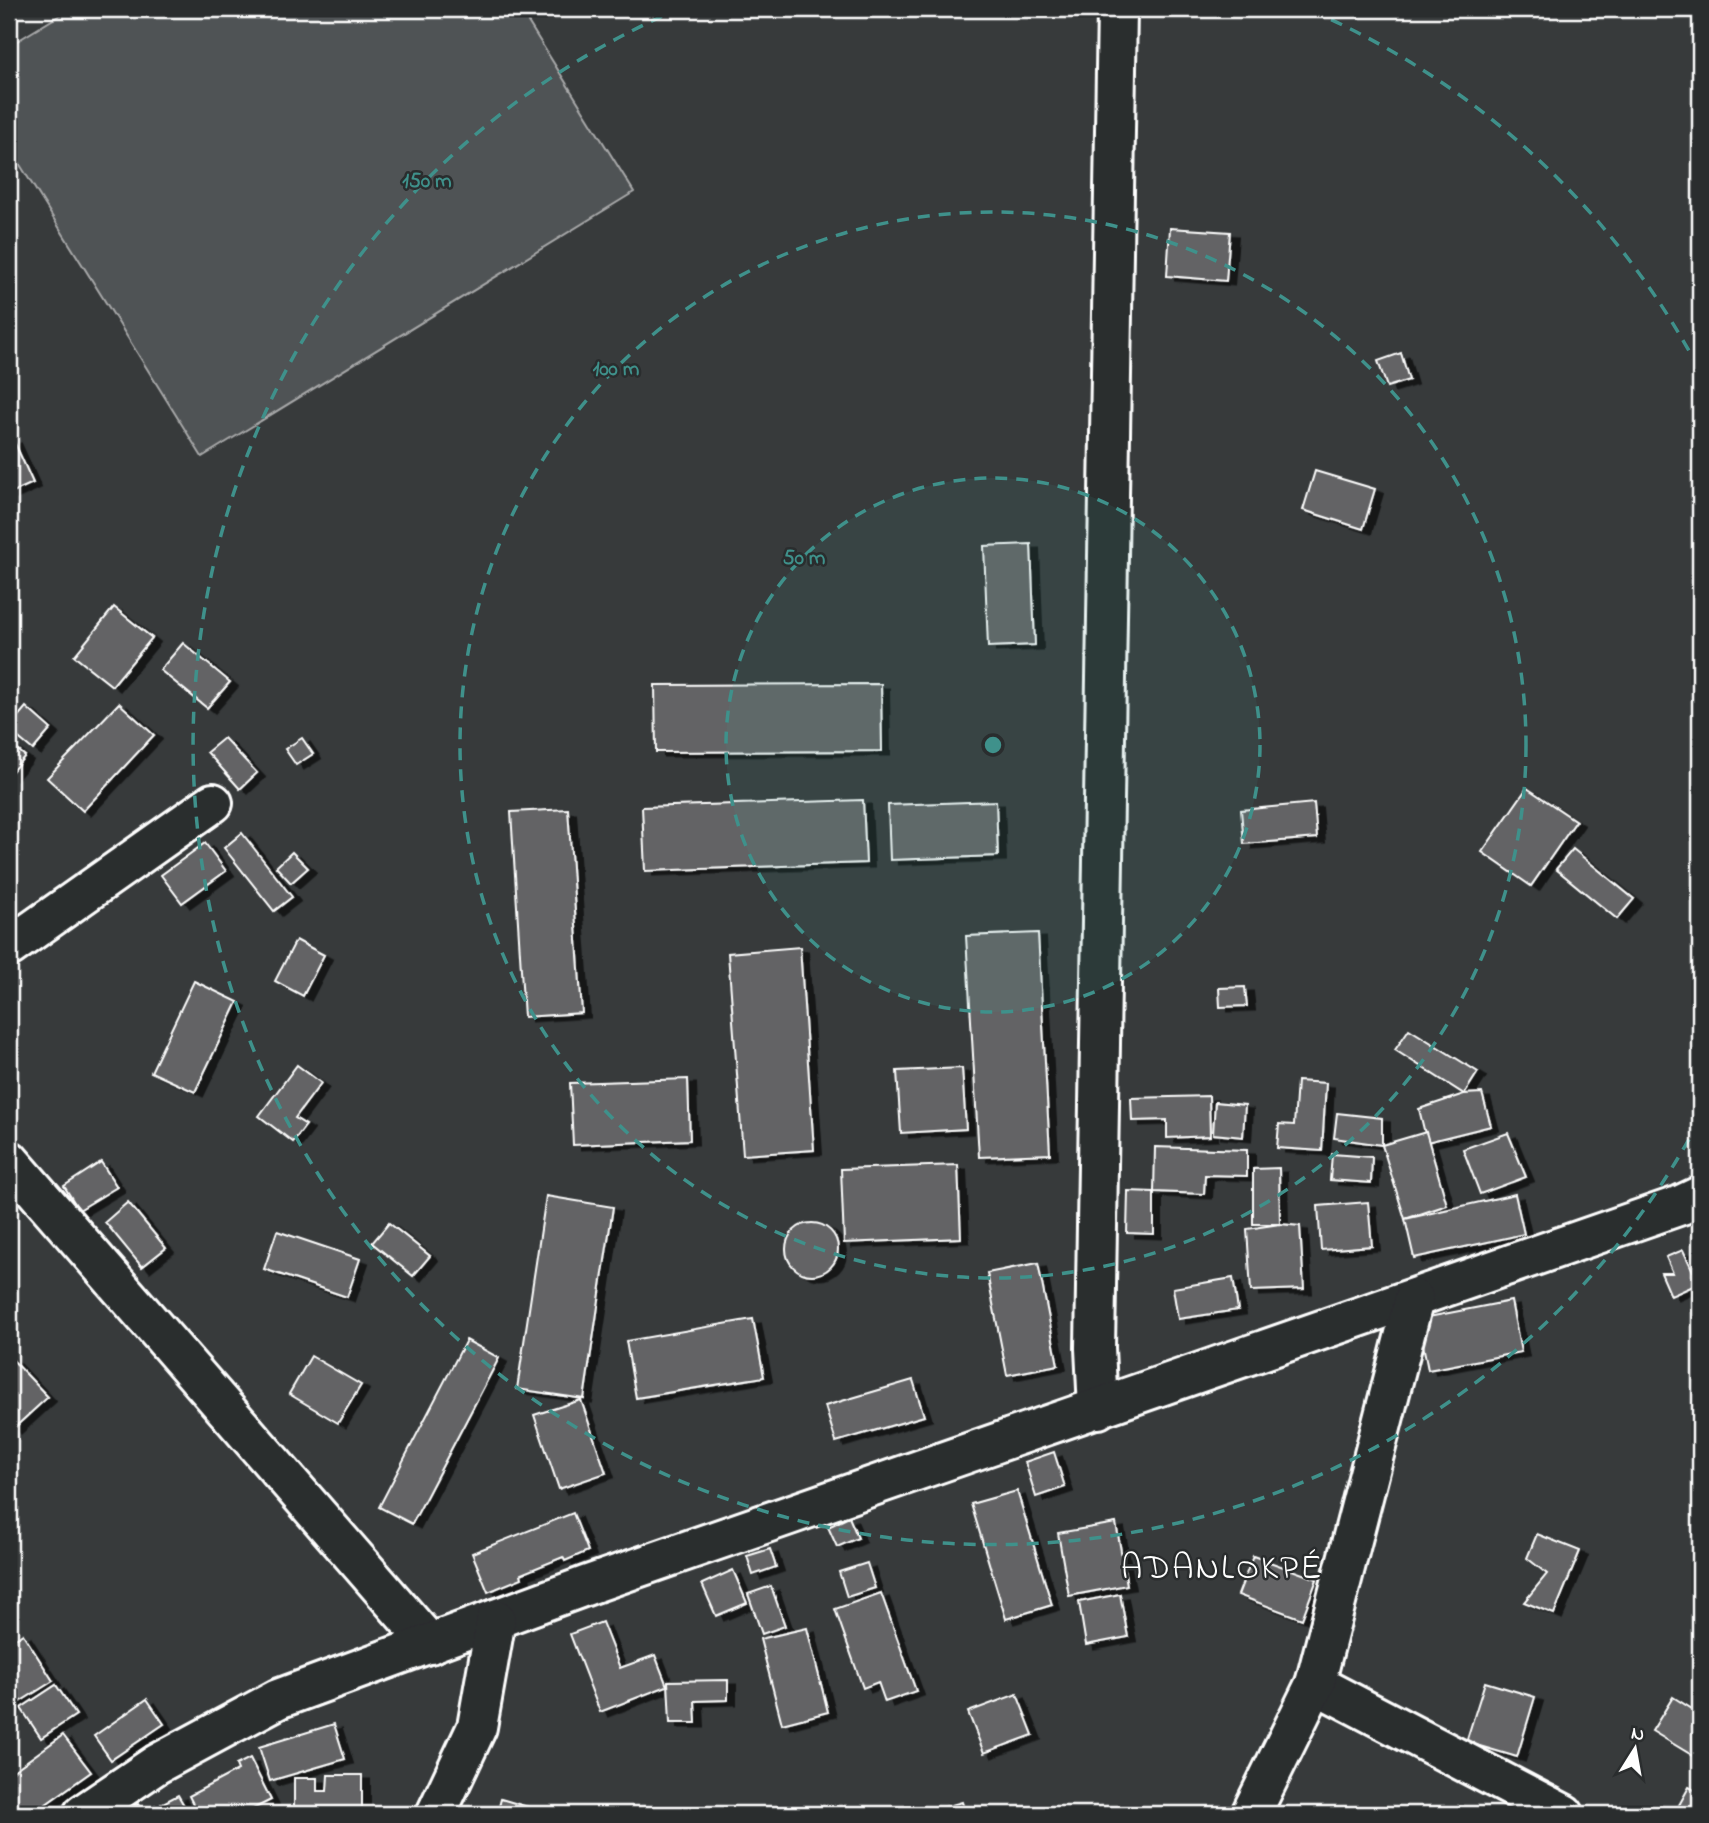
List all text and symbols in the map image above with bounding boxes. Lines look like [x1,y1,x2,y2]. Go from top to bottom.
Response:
text: 150 m [402,167,452,197]
text: 100 m [593,355,639,385]
text: 50 m [783,544,825,574]
centre of rings [981,733,1005,757]
district label: ADANLOKPÉ [1121,1544,1323,1595]
north arrow [1600,1714,1670,1784]
text: N [1629,1720,1647,1749]

